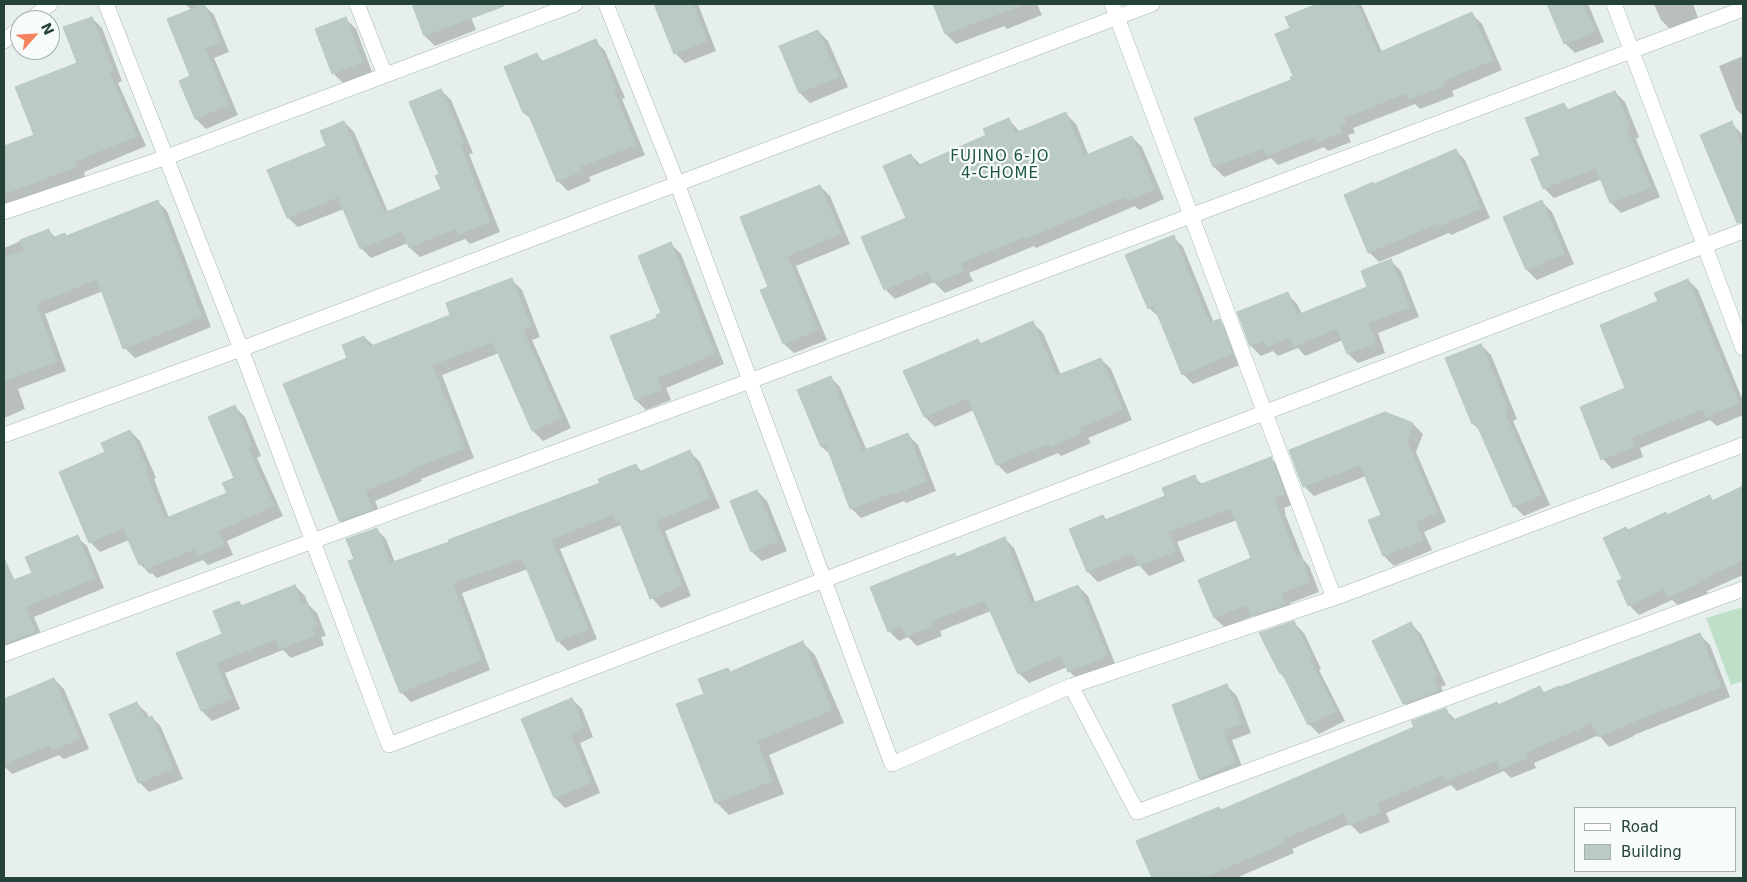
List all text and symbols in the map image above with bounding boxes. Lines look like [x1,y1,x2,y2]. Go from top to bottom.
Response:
north arrow [10,10,60,60]
text: N [38,20,57,38]
district label: FUJINO 6-JO 4-CHOME [949,148,1051,183]
legend [1574,807,1737,872]
text: Road [1621,818,1659,836]
text: Building [1621,843,1682,861]

